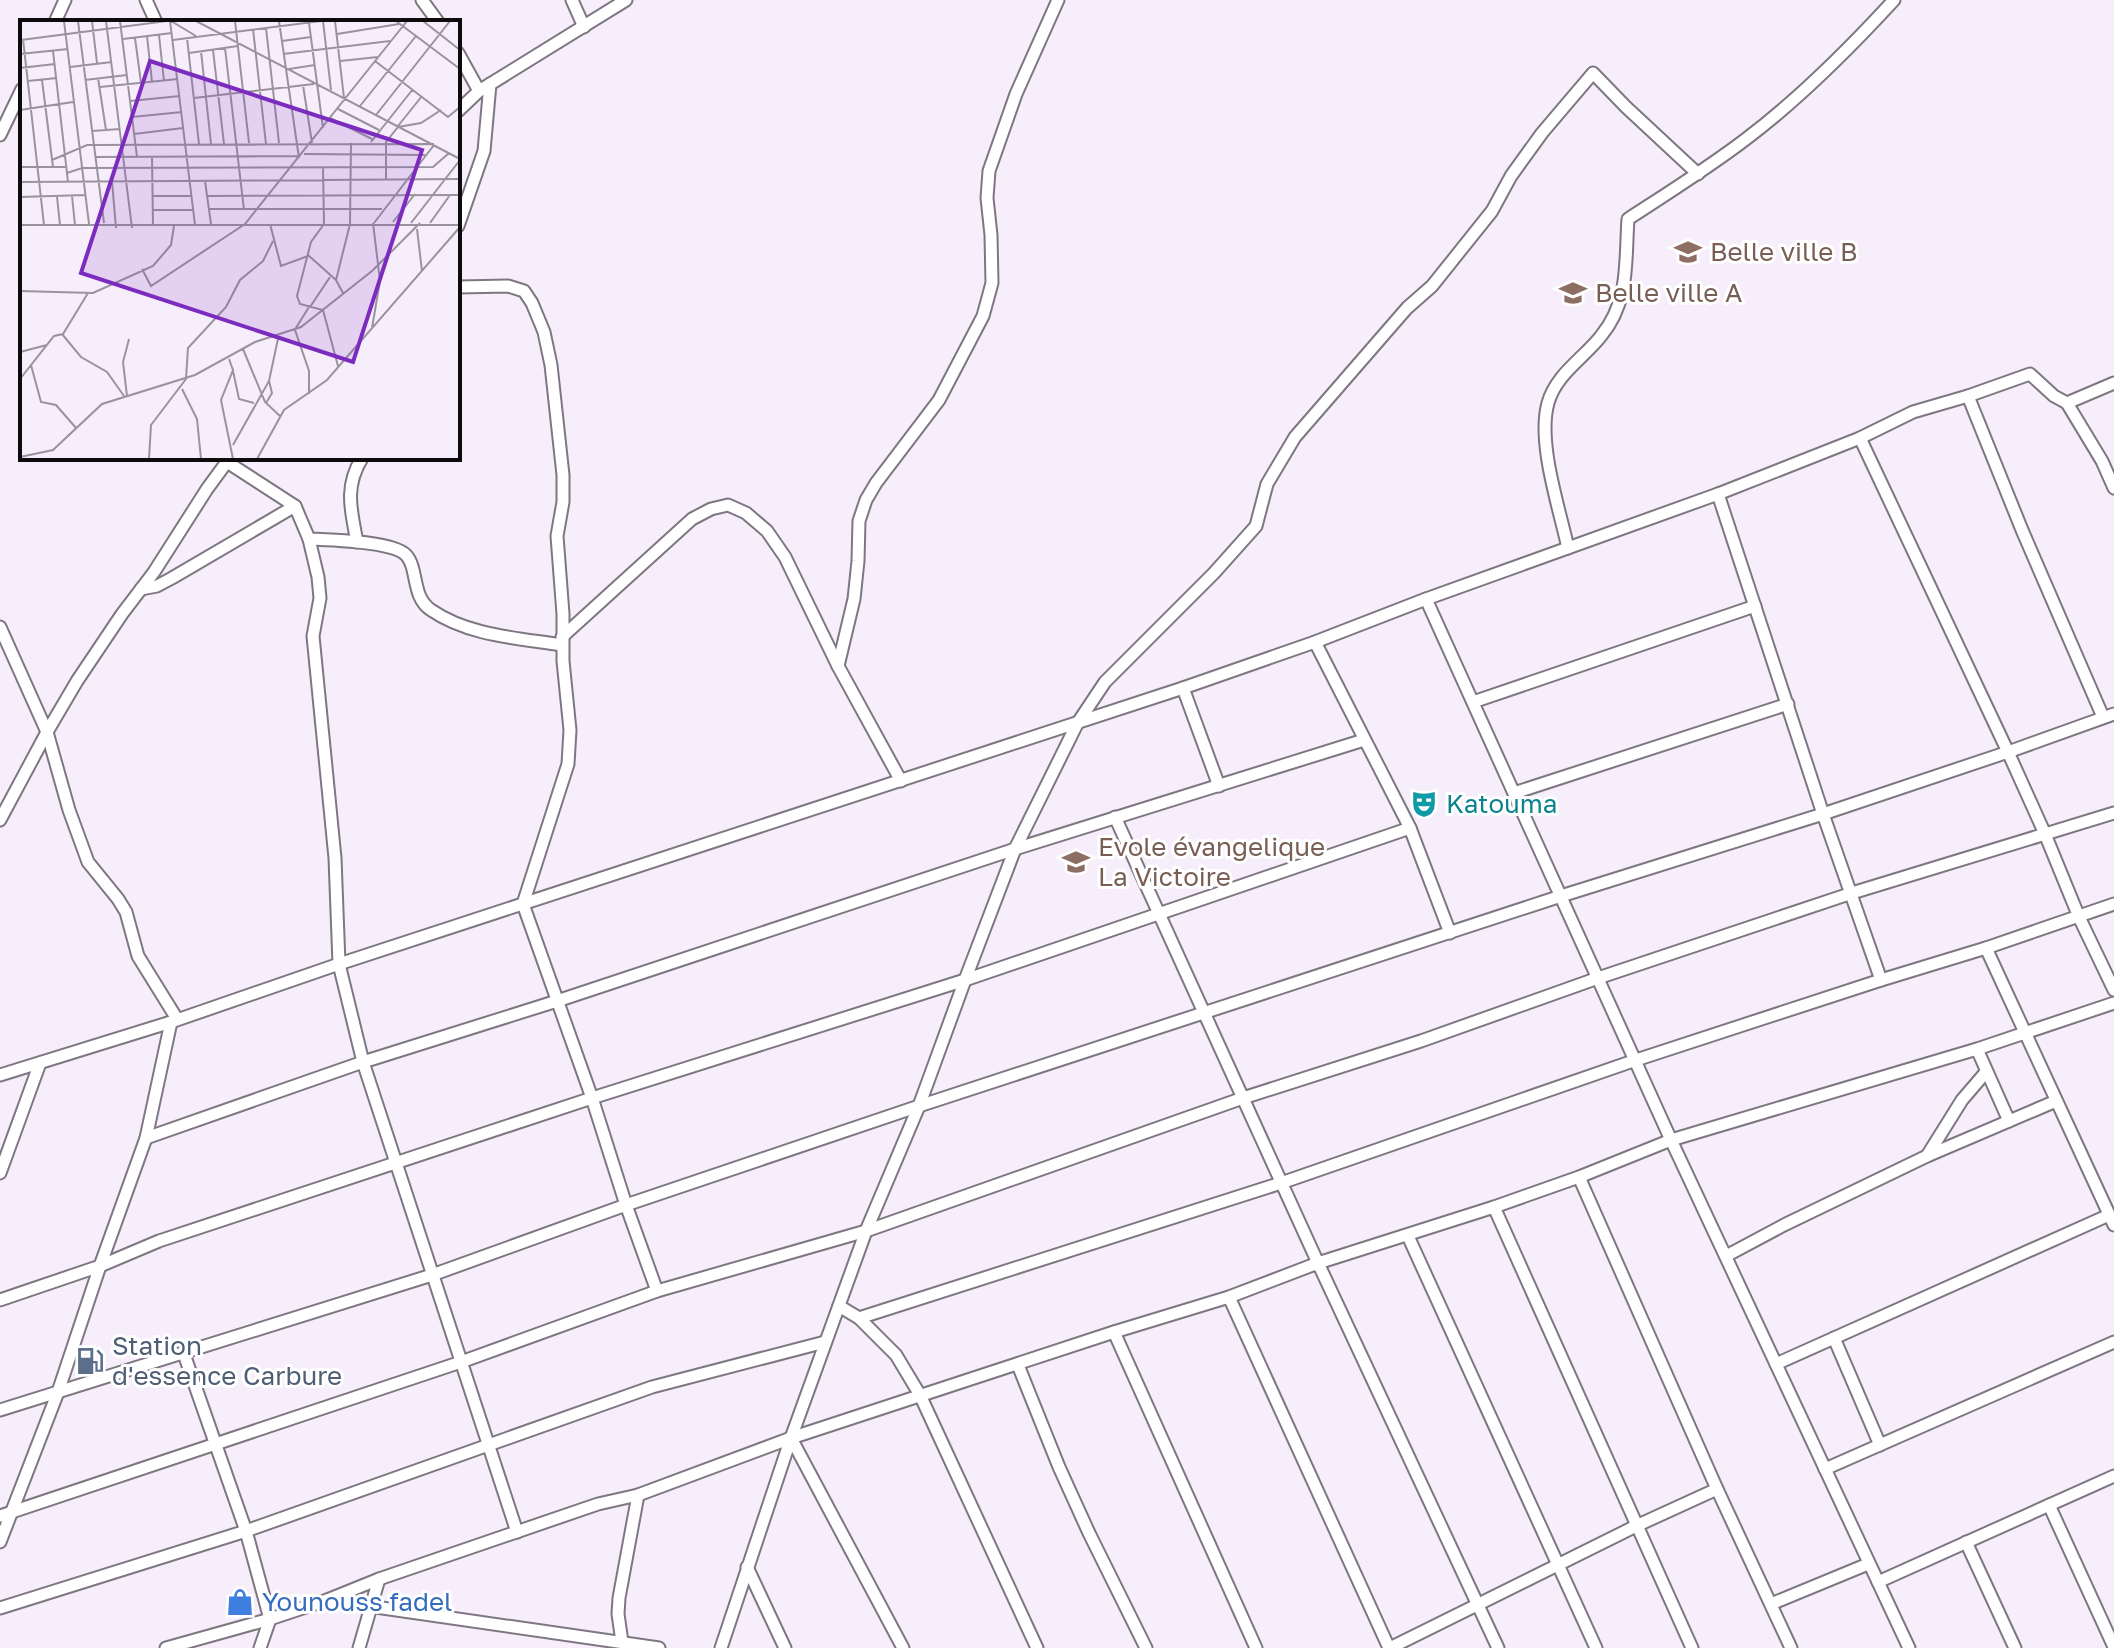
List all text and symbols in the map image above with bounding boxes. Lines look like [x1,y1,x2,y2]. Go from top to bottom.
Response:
inset map [20,20,460,460]
place label: Belle ville B [1710,236,1857,267]
school or university icon: Belle ville B [1673,237,1703,267]
place label: Belle ville A [1595,277,1742,308]
school or university icon: Belle ville A [1558,278,1588,308]
place label: Katouma [1446,788,1558,819]
theatre icon: Katouma [1409,789,1439,819]
place label: Evole évangelique La Victoire [1098,831,1325,892]
school or university icon: Evole évangelique La Victoire [1061,847,1091,877]
place label: Station d'essence Carbure [112,1330,342,1391]
fuel station icon: Station d'essence Carbure [75,1346,105,1376]
place label: Younouss fadel [262,1586,452,1617]
shop icon: Younouss fadel [225,1587,255,1617]

